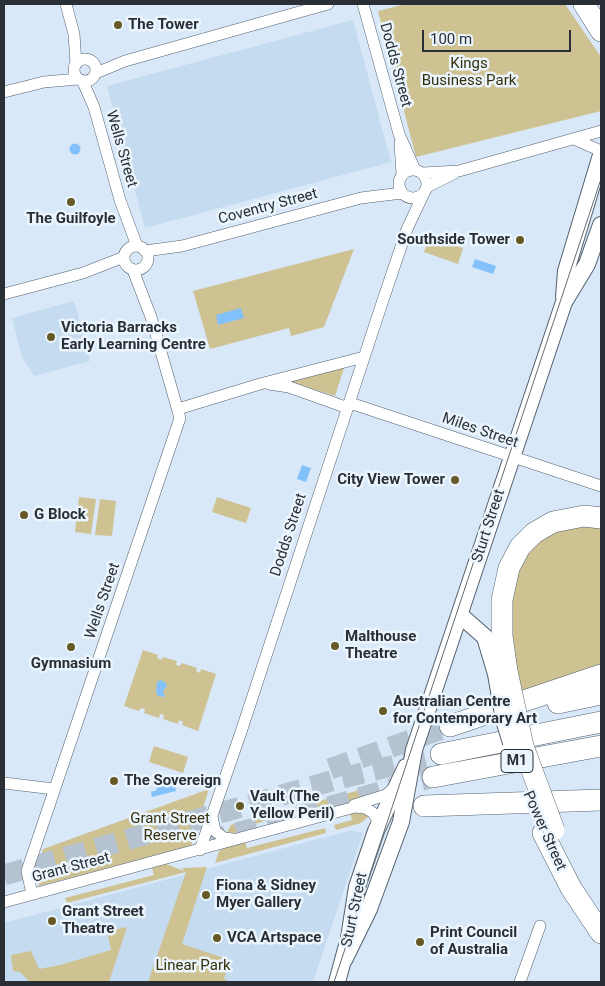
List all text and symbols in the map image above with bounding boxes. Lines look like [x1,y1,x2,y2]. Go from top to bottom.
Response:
place label: The Tower [128,16,199,34]
marker: The Tower [112,19,124,31]
scale bar [425,20,574,52]
street label: Dodds Street [375,21,415,109]
text: 100 m [430,30,472,48]
park label: Kings Business Park [422,55,516,90]
street label: Wells Street [101,108,141,190]
street label: Coventry Street [216,185,320,229]
marker: The Guilfoyle [65,196,77,208]
place label: The Guilfoyle [26,210,116,228]
place label: Southside Tower [397,231,510,249]
marker: Southside Tower [514,234,526,246]
place label: Victoria Barracks Early Learning Centre [61,319,206,354]
marker: Victoria Barracks Early Learning Centre [45,331,57,343]
street label: Miles Street [440,410,520,452]
place label: City View Tower [337,471,445,489]
marker: City View Tower [449,474,461,486]
street label: Sturt Street [469,487,509,565]
street label: Dodds Street [267,491,311,579]
place label: G Block [34,506,86,524]
marker: G Block [18,509,30,521]
street label: Wells Street [82,561,124,641]
place label: Malthouse Theatre [345,628,416,663]
marker: Malthouse Theatre [329,640,341,652]
marker: Gymnasium [65,641,77,653]
place label: Gymnasium [31,655,111,673]
place label: Australian Centre for Contemporary Art [393,693,537,728]
marker: Australian Centre for Contemporary Art [377,705,389,717]
road number: M1 [501,749,533,772]
place label: The Sovereign [124,772,221,790]
marker: The Sovereign [108,775,120,787]
place label: Vault (The Yellow Peril) [250,788,334,823]
street label: Power Street [518,788,570,874]
marker: Vault (The Yellow Peril) [234,800,246,812]
park label: Grant Street Reserve [130,810,210,845]
street label: Grant Street [30,849,112,887]
street label: Sturt Street [338,871,372,949]
place label: Fiona & Sidney Myer Gallery [216,877,316,912]
marker: Fiona & Sidney Myer Gallery [200,889,212,901]
place label: Grant Street Theatre [62,903,144,938]
marker: Grant Street Theatre [46,915,58,927]
place label: Print Council of Australia [430,924,517,959]
place label: VCA Artspace [227,929,321,947]
marker: VCA Artspace [211,932,223,944]
marker: Print Council of Australia [414,936,426,948]
park label: Linear Park [155,957,231,975]

